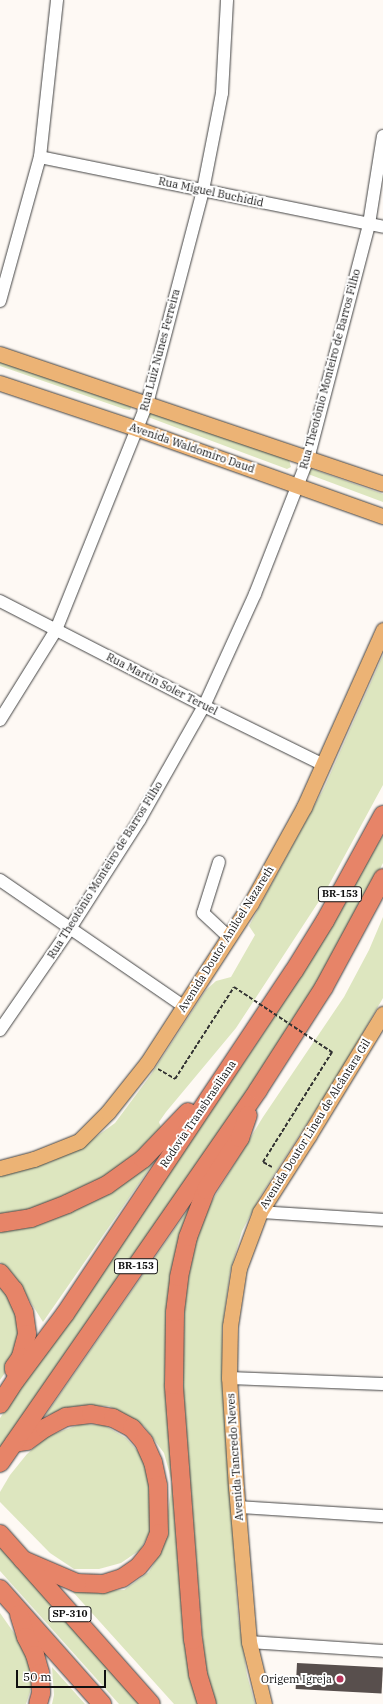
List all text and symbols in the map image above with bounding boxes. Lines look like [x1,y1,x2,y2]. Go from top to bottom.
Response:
street label: Rua Miguel Buchidid [157,174,265,210]
street label: Rua Theotônio Monteiro de Barros Filho [297,267,363,471]
street label: Rua Luiz Nunes Ferreira [137,287,183,413]
street label: Avenida Waldomiro Daud [128,420,256,476]
street label: Rua Martin Soler Teruel [104,650,220,718]
street label: Rua Theotônio Monteiro de Barros Filho [45,779,165,961]
street label: Avenida Doutor Aniloel Nazareth [175,863,277,1015]
road number: BR-153 [317,886,363,902]
street label: Avenida Doutor Lineu de Alcântara Gil [257,1037,373,1211]
street label: Rodovia Transbrasiliana [157,1058,239,1170]
road number: BR-153 [113,1258,159,1274]
street label: Avenida Tancredo Neves [224,1393,246,1521]
road number: SP-310 [48,1606,92,1622]
scale bar [18,1662,108,1688]
text: 50 m [23,1669,52,1684]
place label: Origem Igreja [261,1672,332,1686]
marker: Origem Igreja [335,1674,345,1684]

